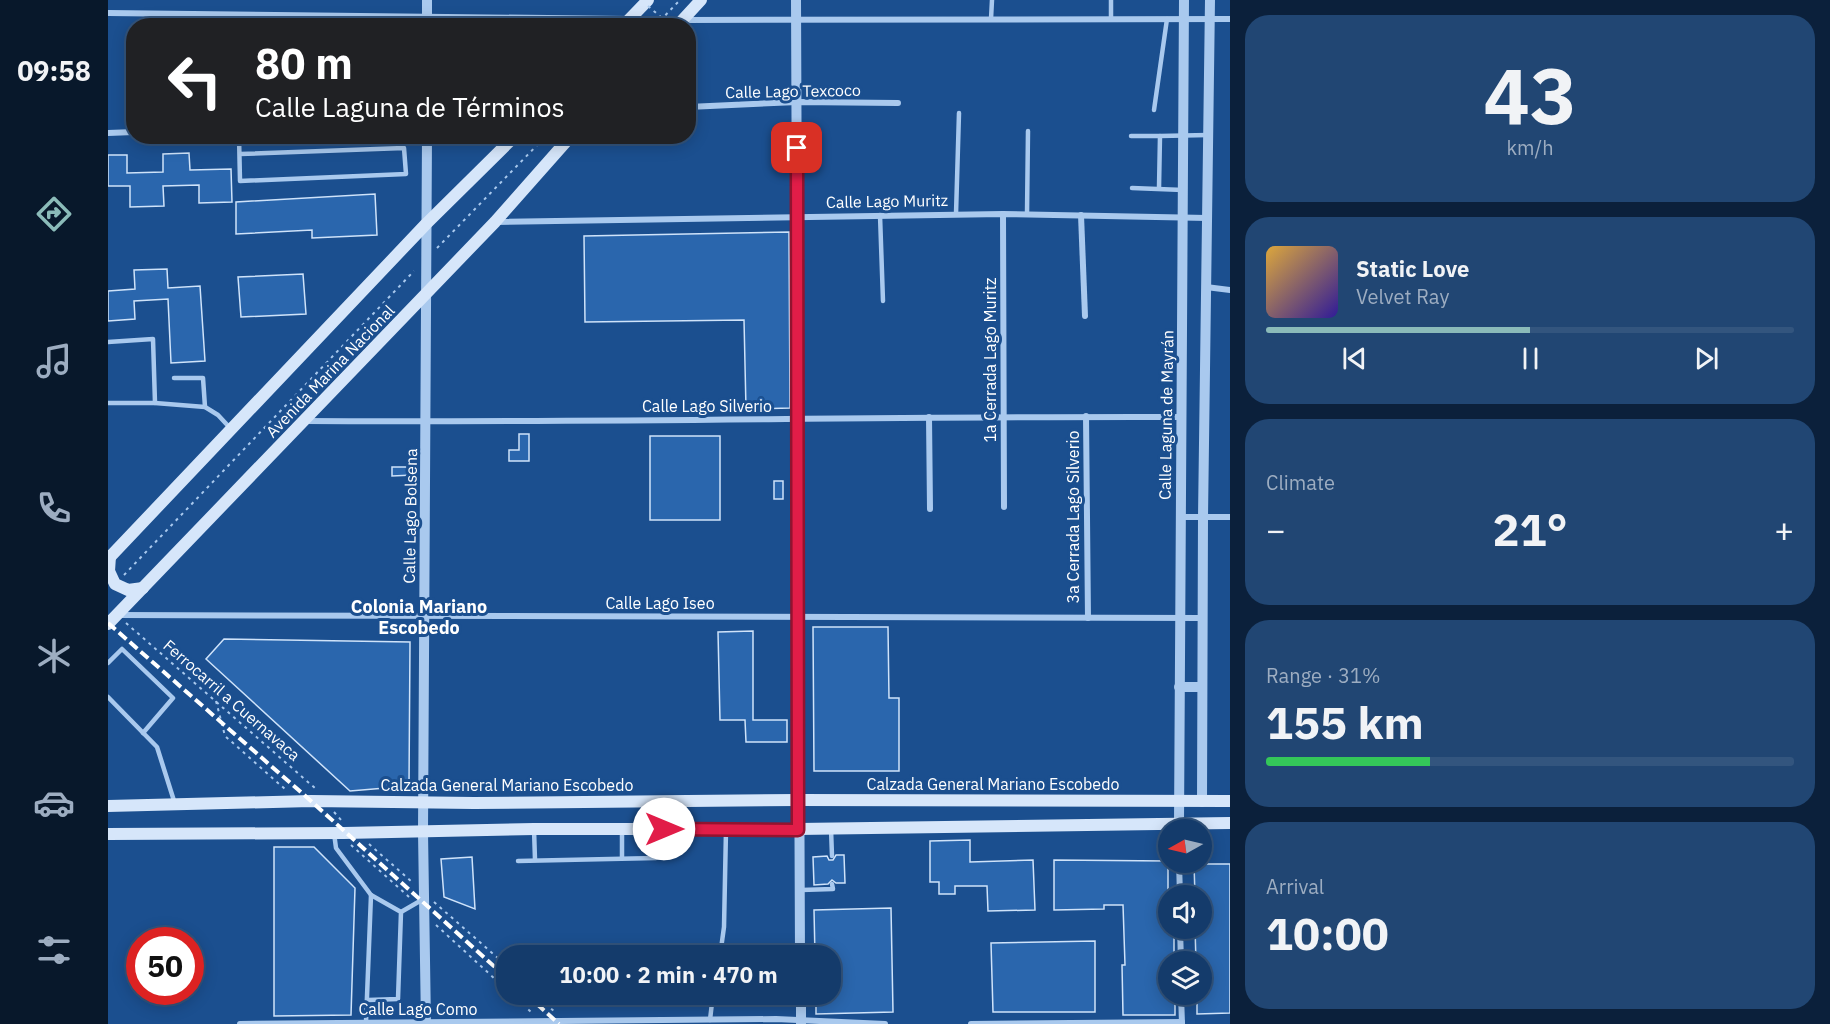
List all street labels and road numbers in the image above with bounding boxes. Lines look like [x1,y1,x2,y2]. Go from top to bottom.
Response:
street label: Calle Lago Texcoco [725,80,861,102]
street label: Calle Lago Muritz [826,190,948,212]
street label: 1a Cerrada Lago Muritz [980,277,1000,443]
street label: Avenida Marina Nacional [261,300,399,442]
street label: Calle Laguna de Mayrán [1155,330,1177,500]
street label: Calle Lago Silverio [642,396,772,416]
street label: 3a Cerrada Lago Silverio [1063,430,1083,603]
street label: Calle Lago Bolsena [399,448,421,584]
street label: Calle Lago Iseo [605,593,715,613]
street label: Ferrocarril a Cuernavaca [159,635,305,765]
street label: Calzada General Mariano Escobedo [867,774,1119,794]
street label: Calzada General Mariano Escobedo [381,775,633,795]
street label: Calle Lago Como [358,999,478,1019]

